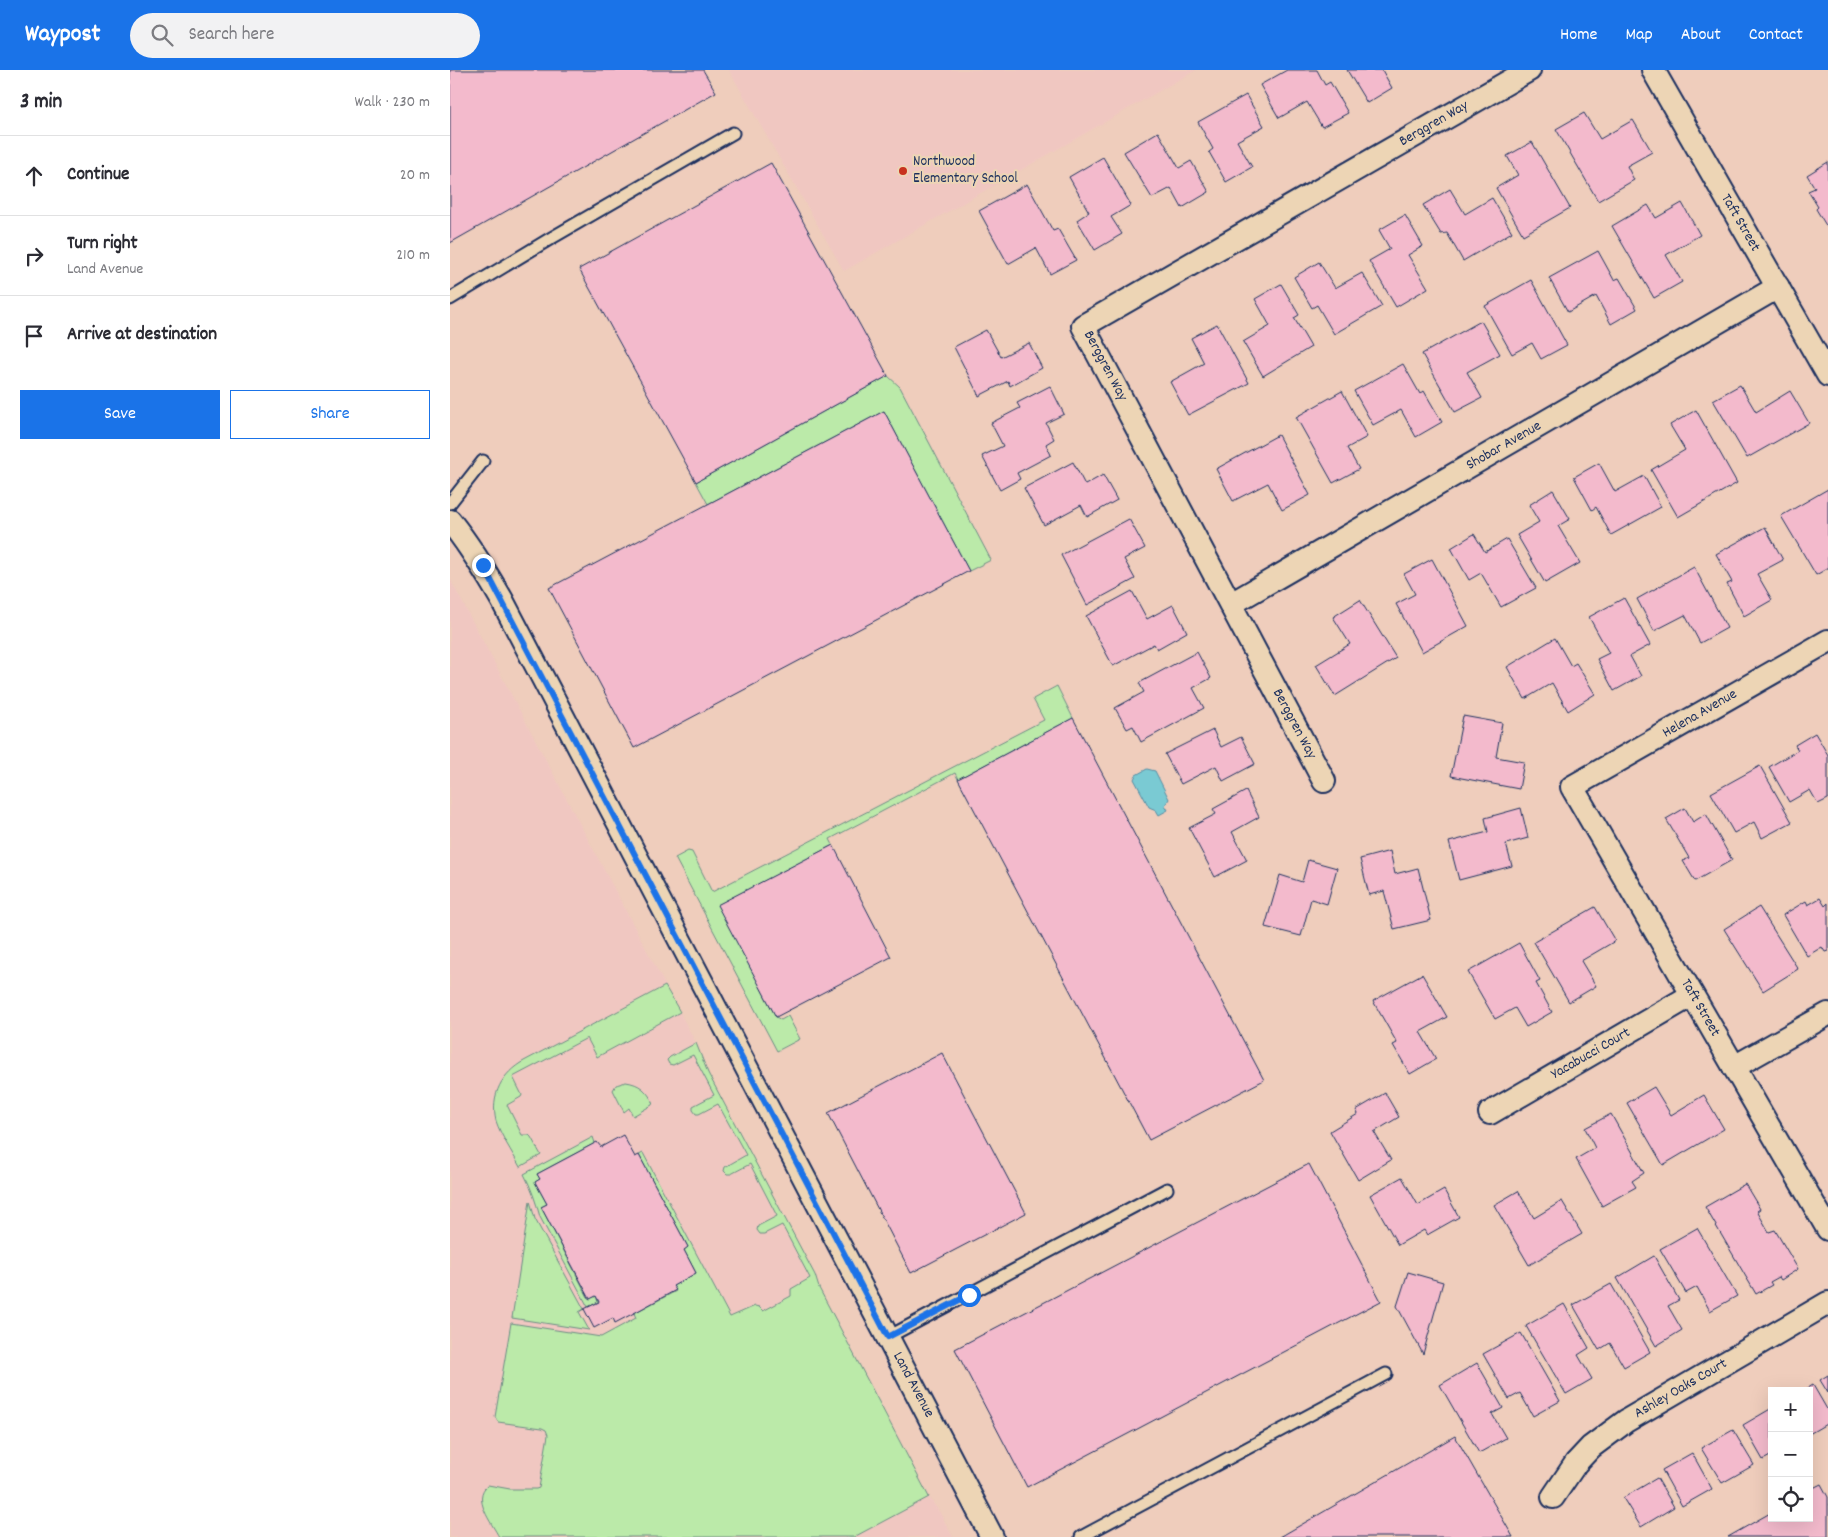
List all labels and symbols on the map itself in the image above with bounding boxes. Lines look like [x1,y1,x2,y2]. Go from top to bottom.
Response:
street label: Berggren Way [1395,95,1473,153]
place label: Northwood Elementary School [913,151,1018,190]
marker: Northwood Elementary School [897,165,909,177]
street label: Taft Street [1715,190,1766,256]
street label: Berggren Way [1077,327,1133,406]
street label: Shobar Avenue [1462,415,1546,476]
route end [472,554,495,577]
street label: Helena Avenue [1659,684,1742,744]
street label: Berggren Way [1266,685,1322,764]
street label: Taft Street [1675,975,1726,1041]
street label: Yacabucci Court [1547,1022,1635,1086]
route start [958,1284,981,1307]
street label: Land Avenue [886,1348,940,1422]
street label: Ashley Oaks Court [1630,1353,1732,1425]

